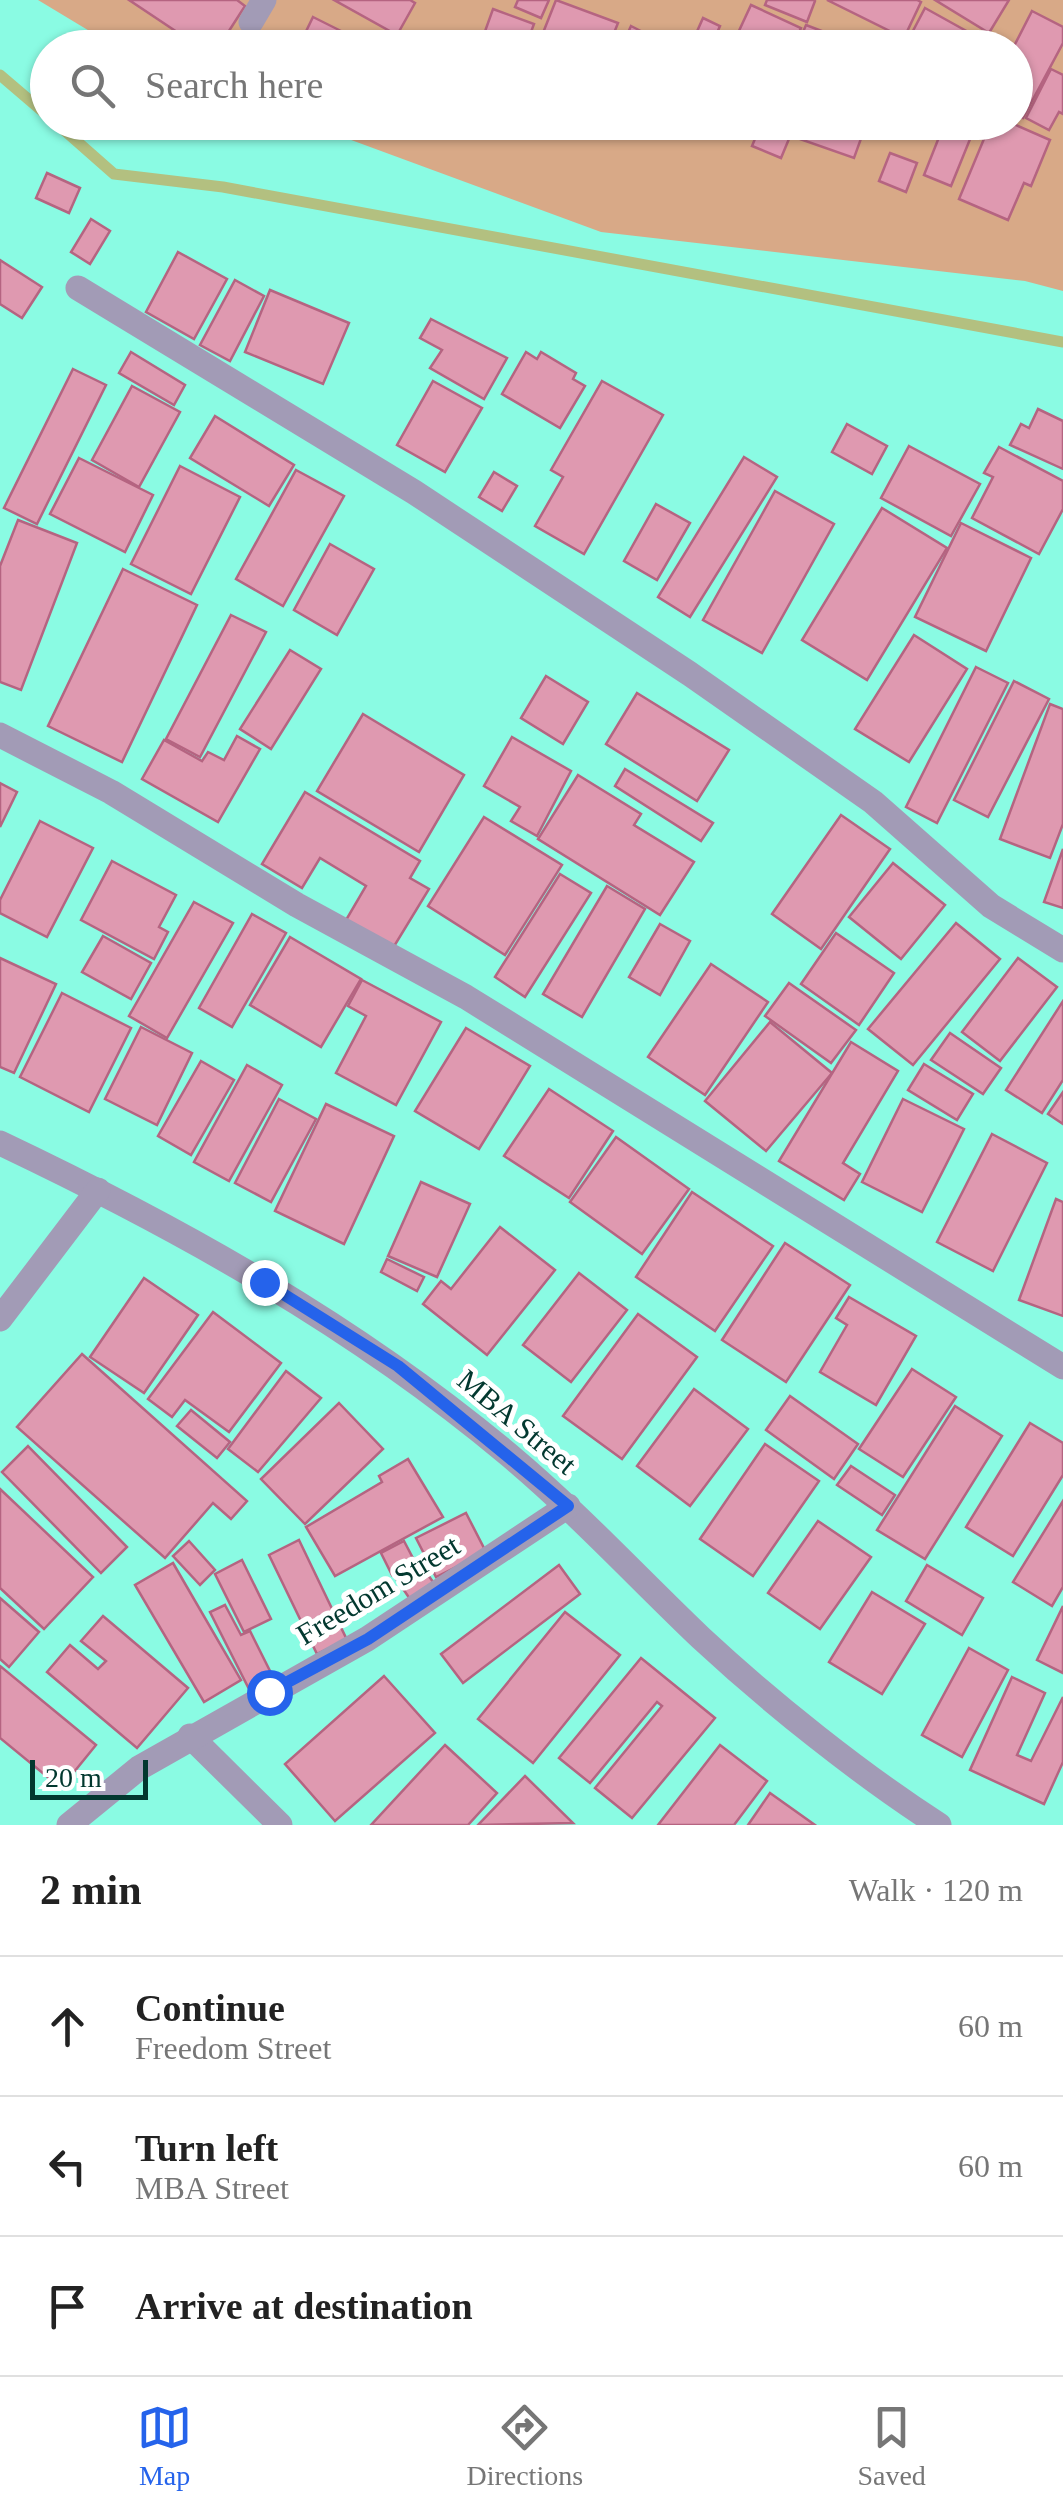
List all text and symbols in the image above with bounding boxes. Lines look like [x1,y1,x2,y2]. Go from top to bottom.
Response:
search box [30,30,1033,140]
icon: search [65,58,120,113]
text: Search here [145,64,323,106]
route end [242,1260,288,1306]
street label: MBA Street [451,1363,584,1481]
street label: Freedom Street [290,1528,466,1651]
route start [247,1670,293,1716]
scale bar [30,1755,148,1800]
text: 20 m [45,1762,102,1793]
text: 2 min [40,1867,142,1913]
text: Walk · 120 m [849,1872,1023,1908]
text: Continue [135,1987,285,2029]
icon: ahead [40,1999,95,2054]
text: 60 m [958,2008,1023,2044]
text: Freedom Street [135,2030,331,2066]
text: Turn left [135,2127,278,2169]
icon: left [40,2139,95,2194]
text: 60 m [958,2148,1023,2184]
text: MBA Street [135,2170,289,2206]
icon: arrive [40,2279,95,2334]
text: Arrive at destination [135,2285,473,2327]
tab: Map [137,2400,192,2492]
tab: Directions [466,2400,583,2492]
tab: Saved [857,2400,926,2492]

